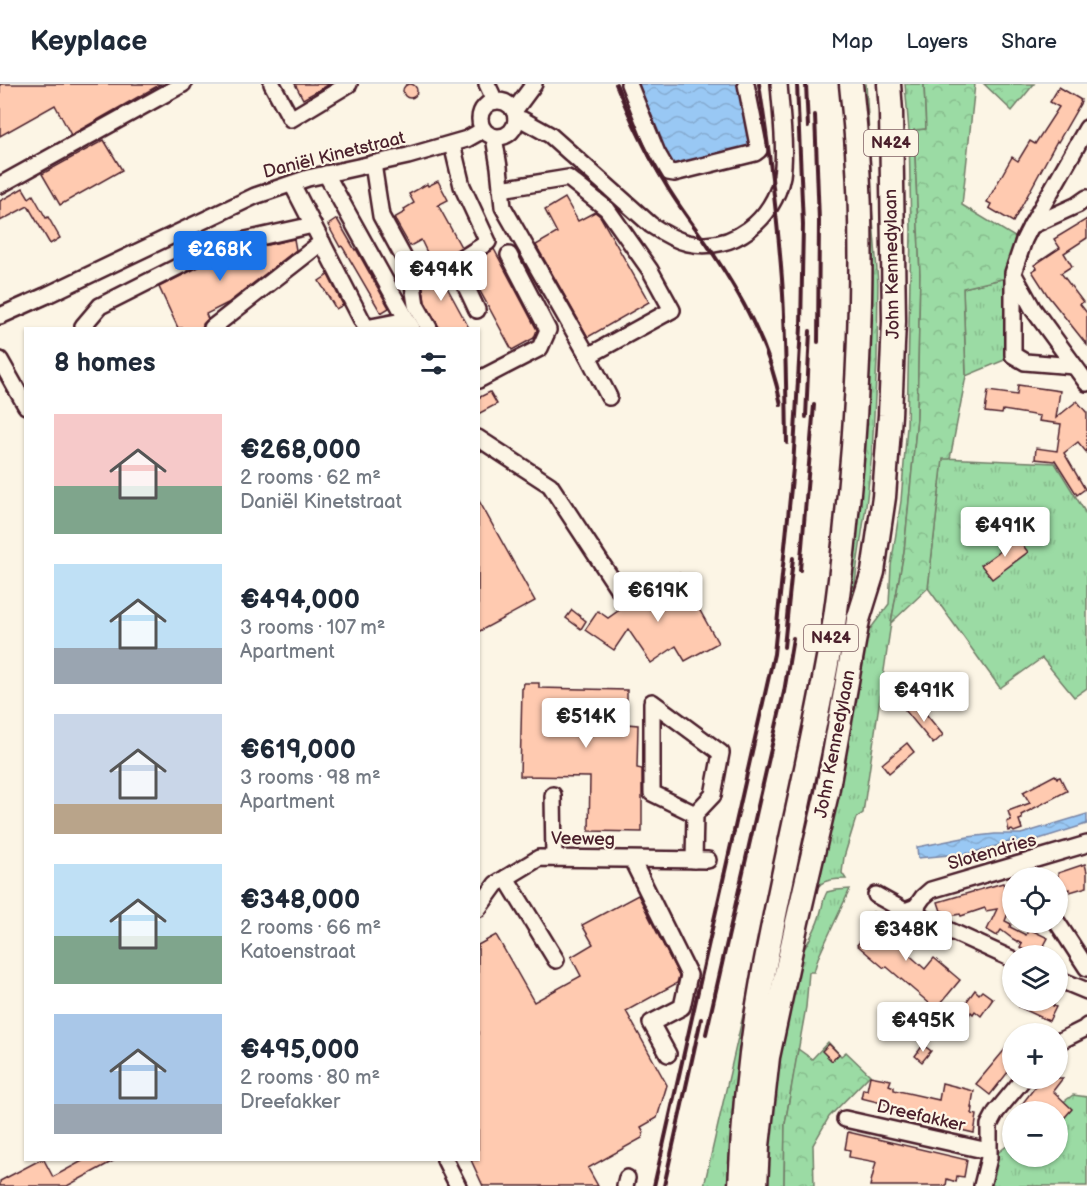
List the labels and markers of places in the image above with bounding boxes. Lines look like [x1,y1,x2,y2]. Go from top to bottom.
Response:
pin: €268K [178,231,262,282]
pin: €494K [399,251,483,302]
pin: €491K [963,507,1047,558]
pin: €619K [616,572,700,623]
pin: €491K [882,672,966,723]
pin: €514K [544,698,628,749]
pin: €348K [864,911,948,962]
pin: €495K [881,1002,965,1053]

